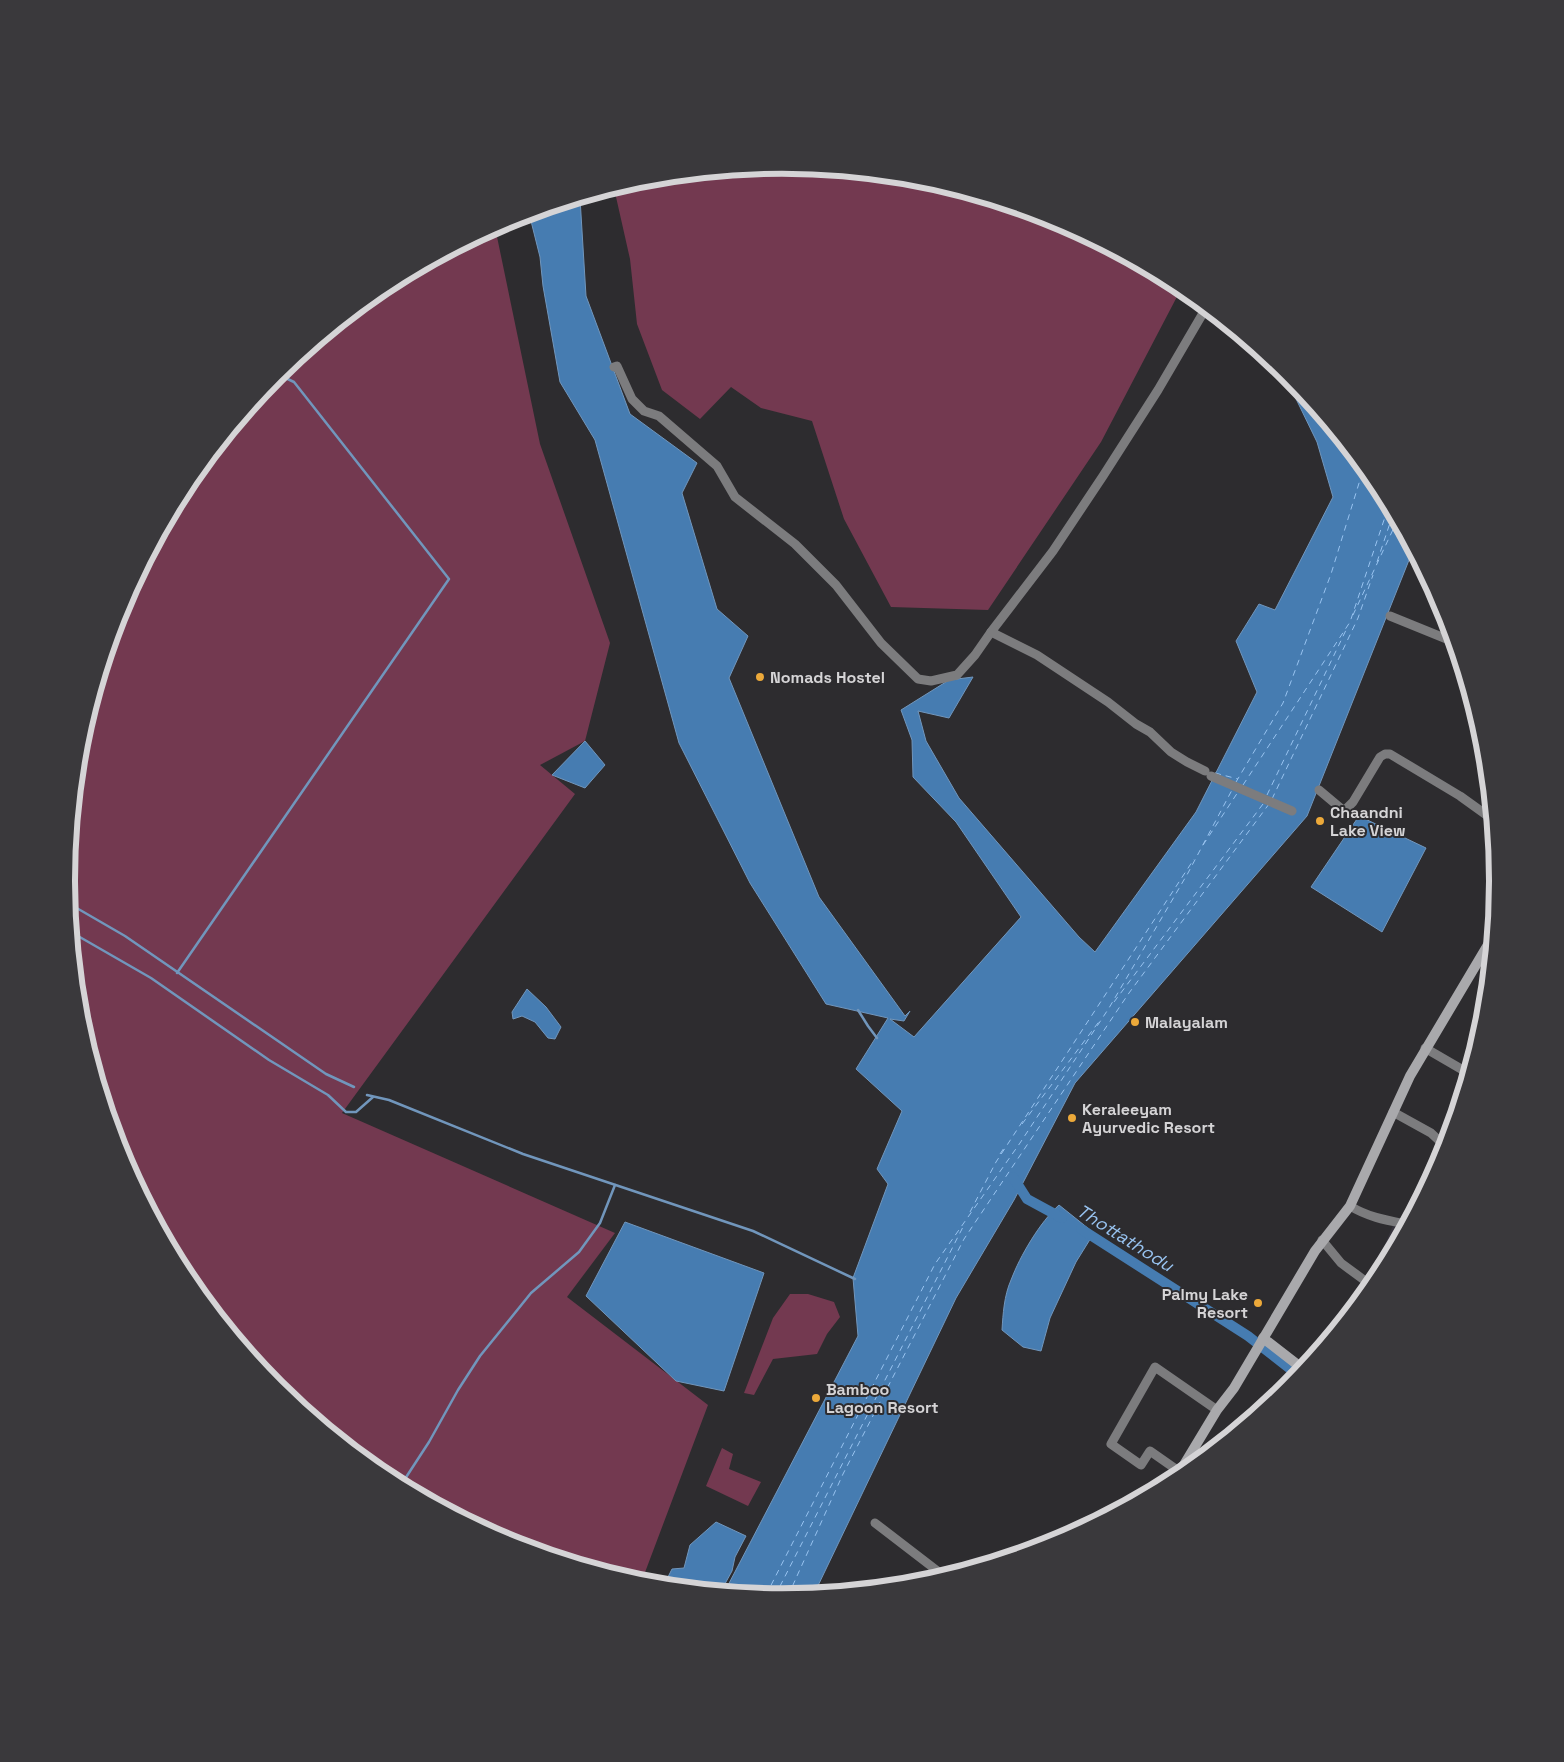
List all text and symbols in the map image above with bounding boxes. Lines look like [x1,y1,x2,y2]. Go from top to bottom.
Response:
place label: Nomads Hostel [770,667,885,688]
marker: Nomads Hostel [754,671,766,683]
place label: Chaandni Lake View [1330,802,1405,841]
marker: Chaandni Lake View [1314,815,1326,827]
place label: Malayalam [1145,1012,1228,1033]
marker: Malayalam [1129,1016,1141,1028]
place label: Keraleeyam Ayurvedic Resort [1082,1099,1215,1138]
marker: Keraleeyam Ayurvedic Resort [1066,1112,1078,1124]
water label: Thottathodu [1073,1199,1179,1277]
place label: Palmy Lake Resort [1162,1284,1248,1323]
marker: Palmy Lake Resort [1252,1297,1264,1309]
place label: Bamboo Lagoon Resort [826,1379,939,1418]
marker: Bamboo Lagoon Resort [810,1392,822,1404]

